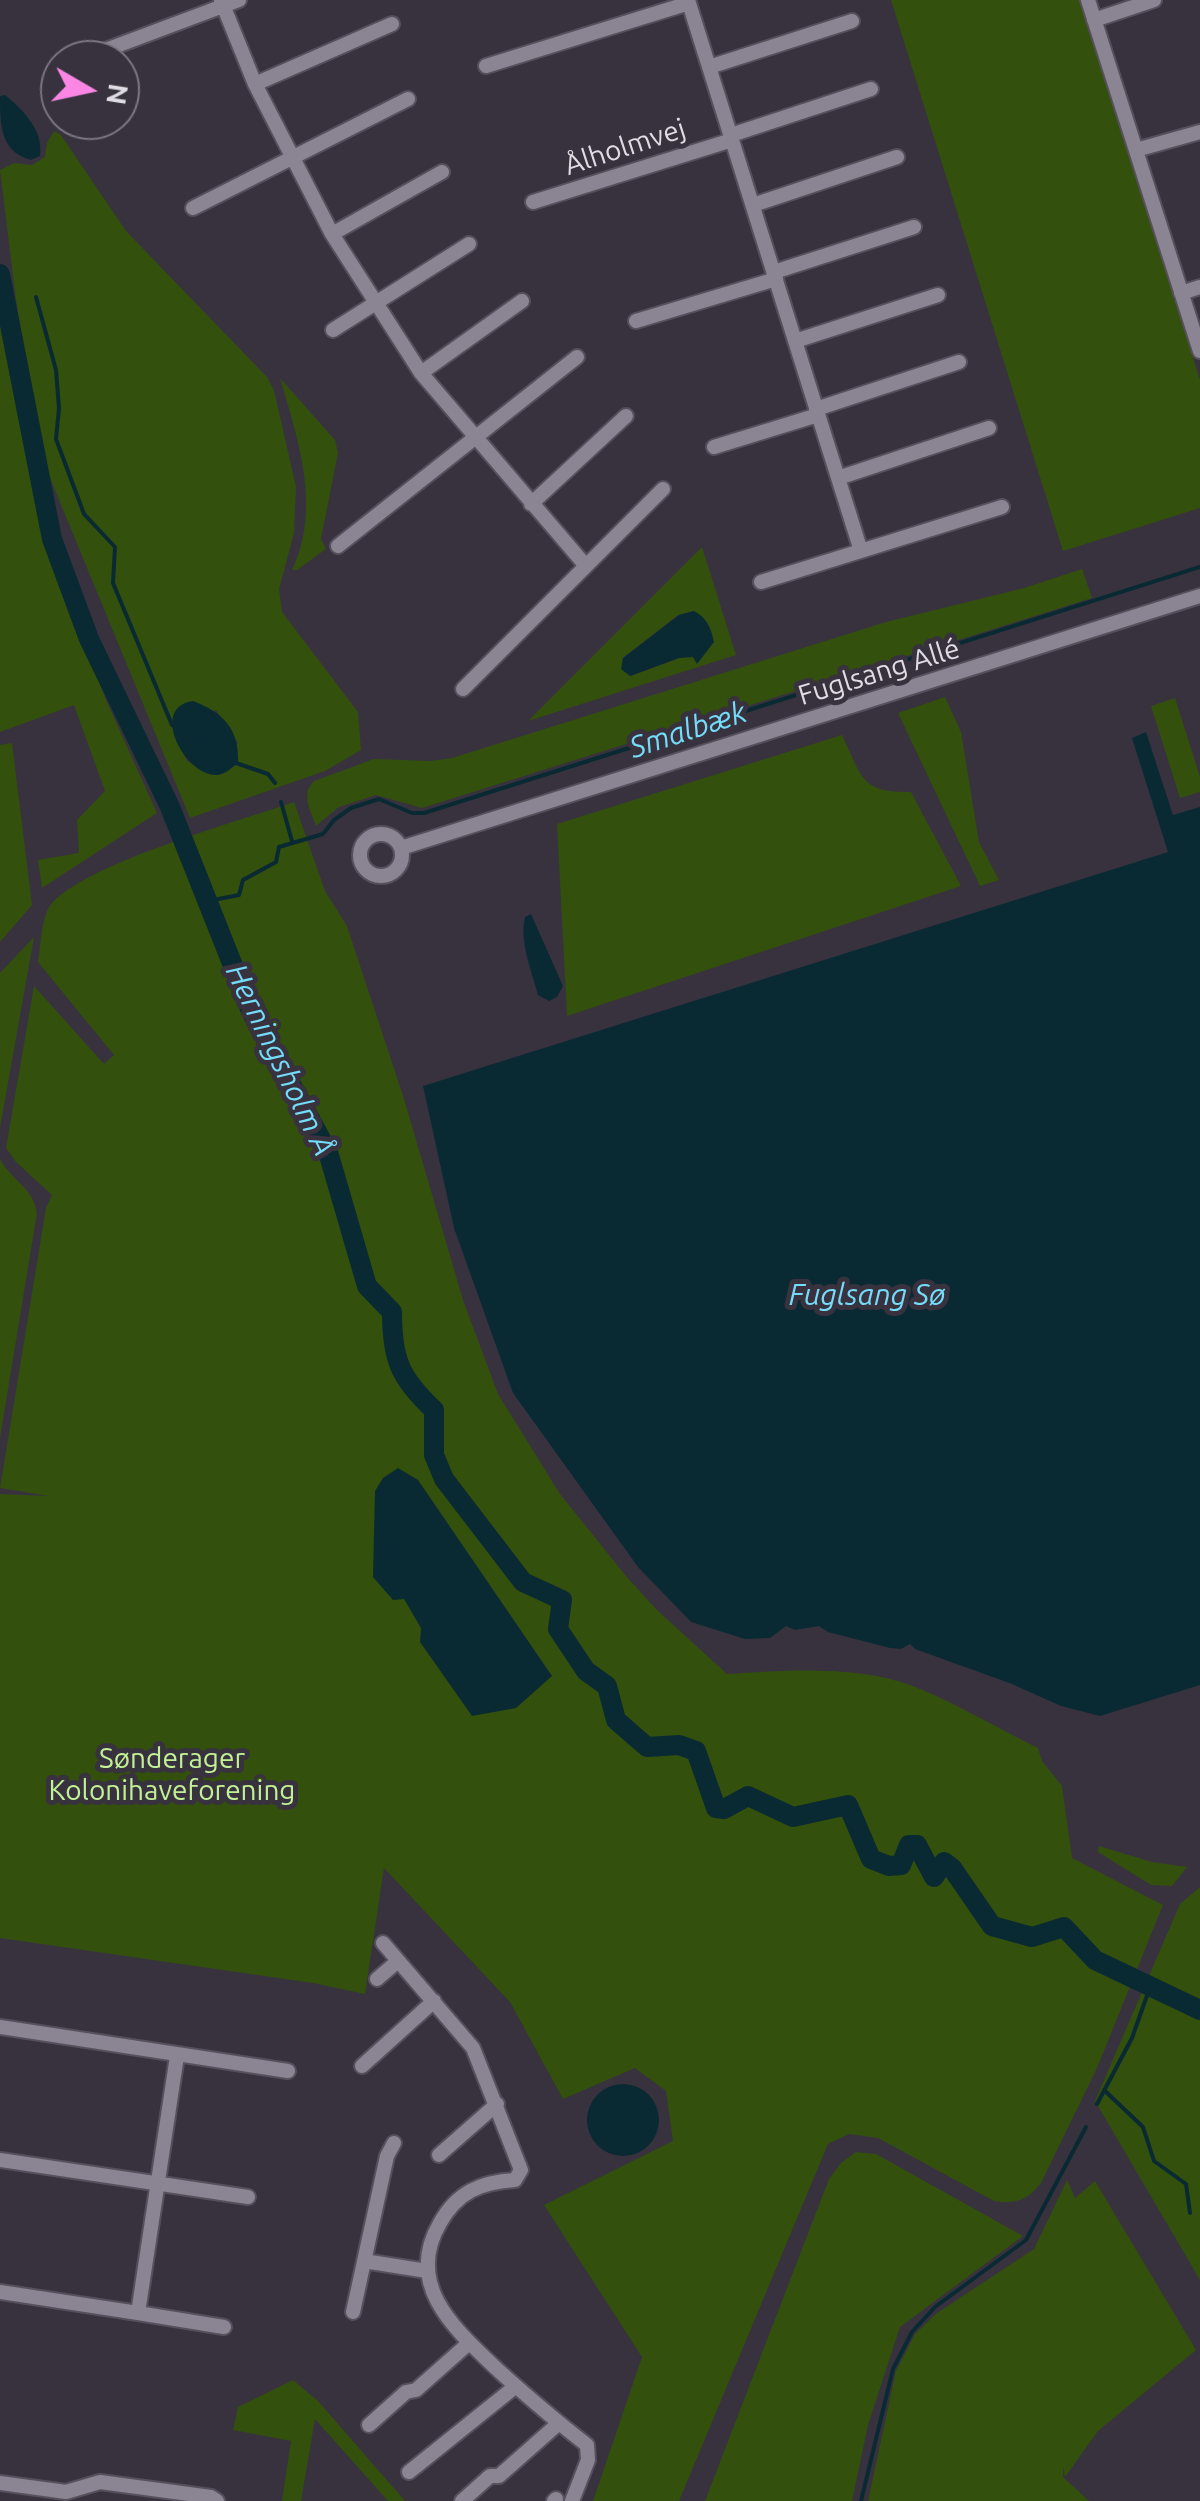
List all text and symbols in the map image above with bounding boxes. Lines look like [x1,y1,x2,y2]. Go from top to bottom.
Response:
north arrow [40,40,140,140]
text: N [101,82,135,107]
street label: Ålholmvej [560,112,690,182]
street label: Fuglsang Allé [794,632,964,712]
water label: Smalbæk [625,694,751,766]
water label: Herningsholm Å [218,958,342,1162]
water label: Fuglsang Sø [789,1277,945,1313]
park label: Sønderager Kolonihaveforening [49,1742,295,1808]

